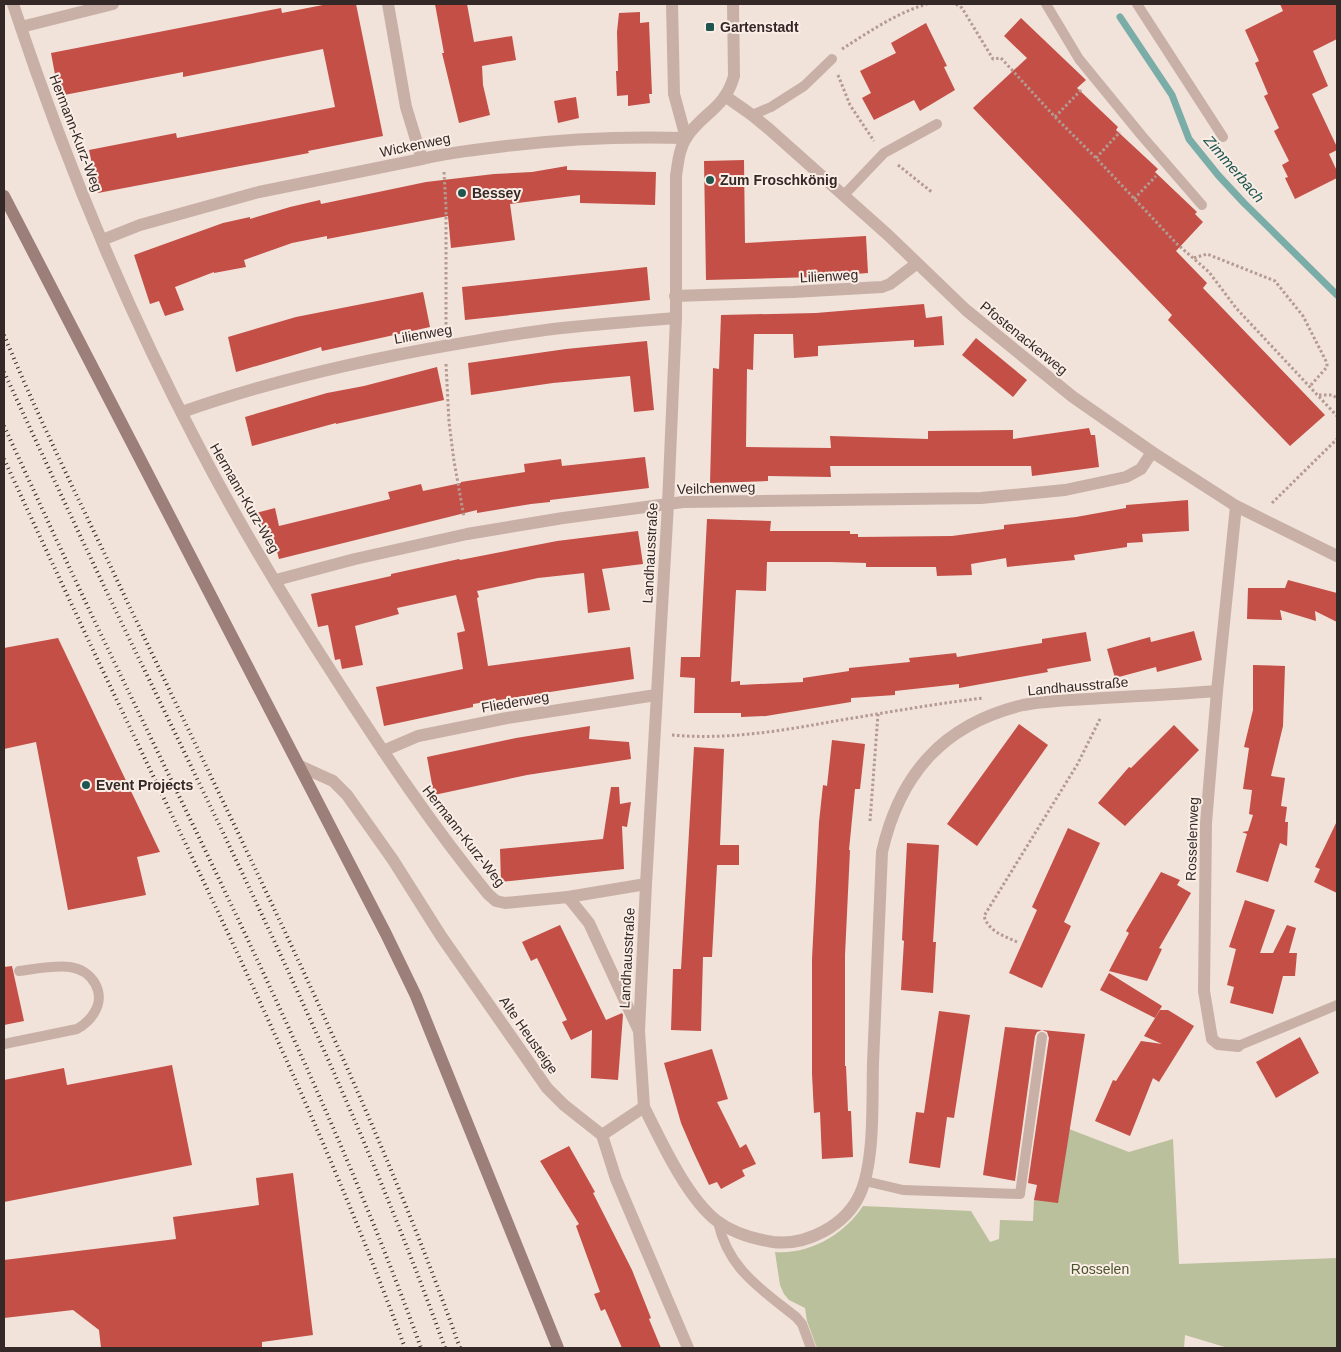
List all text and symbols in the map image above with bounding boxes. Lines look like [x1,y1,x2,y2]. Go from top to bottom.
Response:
place label: Gartenstadt [720,19,799,35]
marker: Gartenstadt [704,21,716,33]
street label: Hermann-Kurz-Weg [46,72,106,194]
street label: Wickenweg [378,130,452,160]
water label: Zimmerbach [1200,131,1268,206]
place label: Zum Froschkönig [720,172,837,188]
marker: Zum Froschkönig [704,174,716,186]
place label: Bessey [472,185,521,201]
marker: Bessey [456,187,468,199]
street label: Lilienweg [799,266,859,286]
street label: Pfostenackerweg [977,298,1071,378]
street label: Lilienweg [393,321,453,347]
street label: Hermann-Kurz-Weg [207,440,283,556]
street label: Veilchenweg [676,479,756,497]
street label: Landhausstraße [639,502,661,604]
street label: Landhausstraße [1027,674,1129,698]
street label: Fliederweg [480,688,550,716]
place label: Event Projects [96,777,193,793]
marker: Event Projects [80,779,92,791]
street label: Hermann-Kurz-Weg [419,782,509,890]
street label: Rosselenweg [1183,797,1201,881]
street label: Landhausstraße [616,907,638,1009]
street label: Alte Heusteige [496,993,562,1077]
park label: Rosselen [1071,1261,1129,1277]

